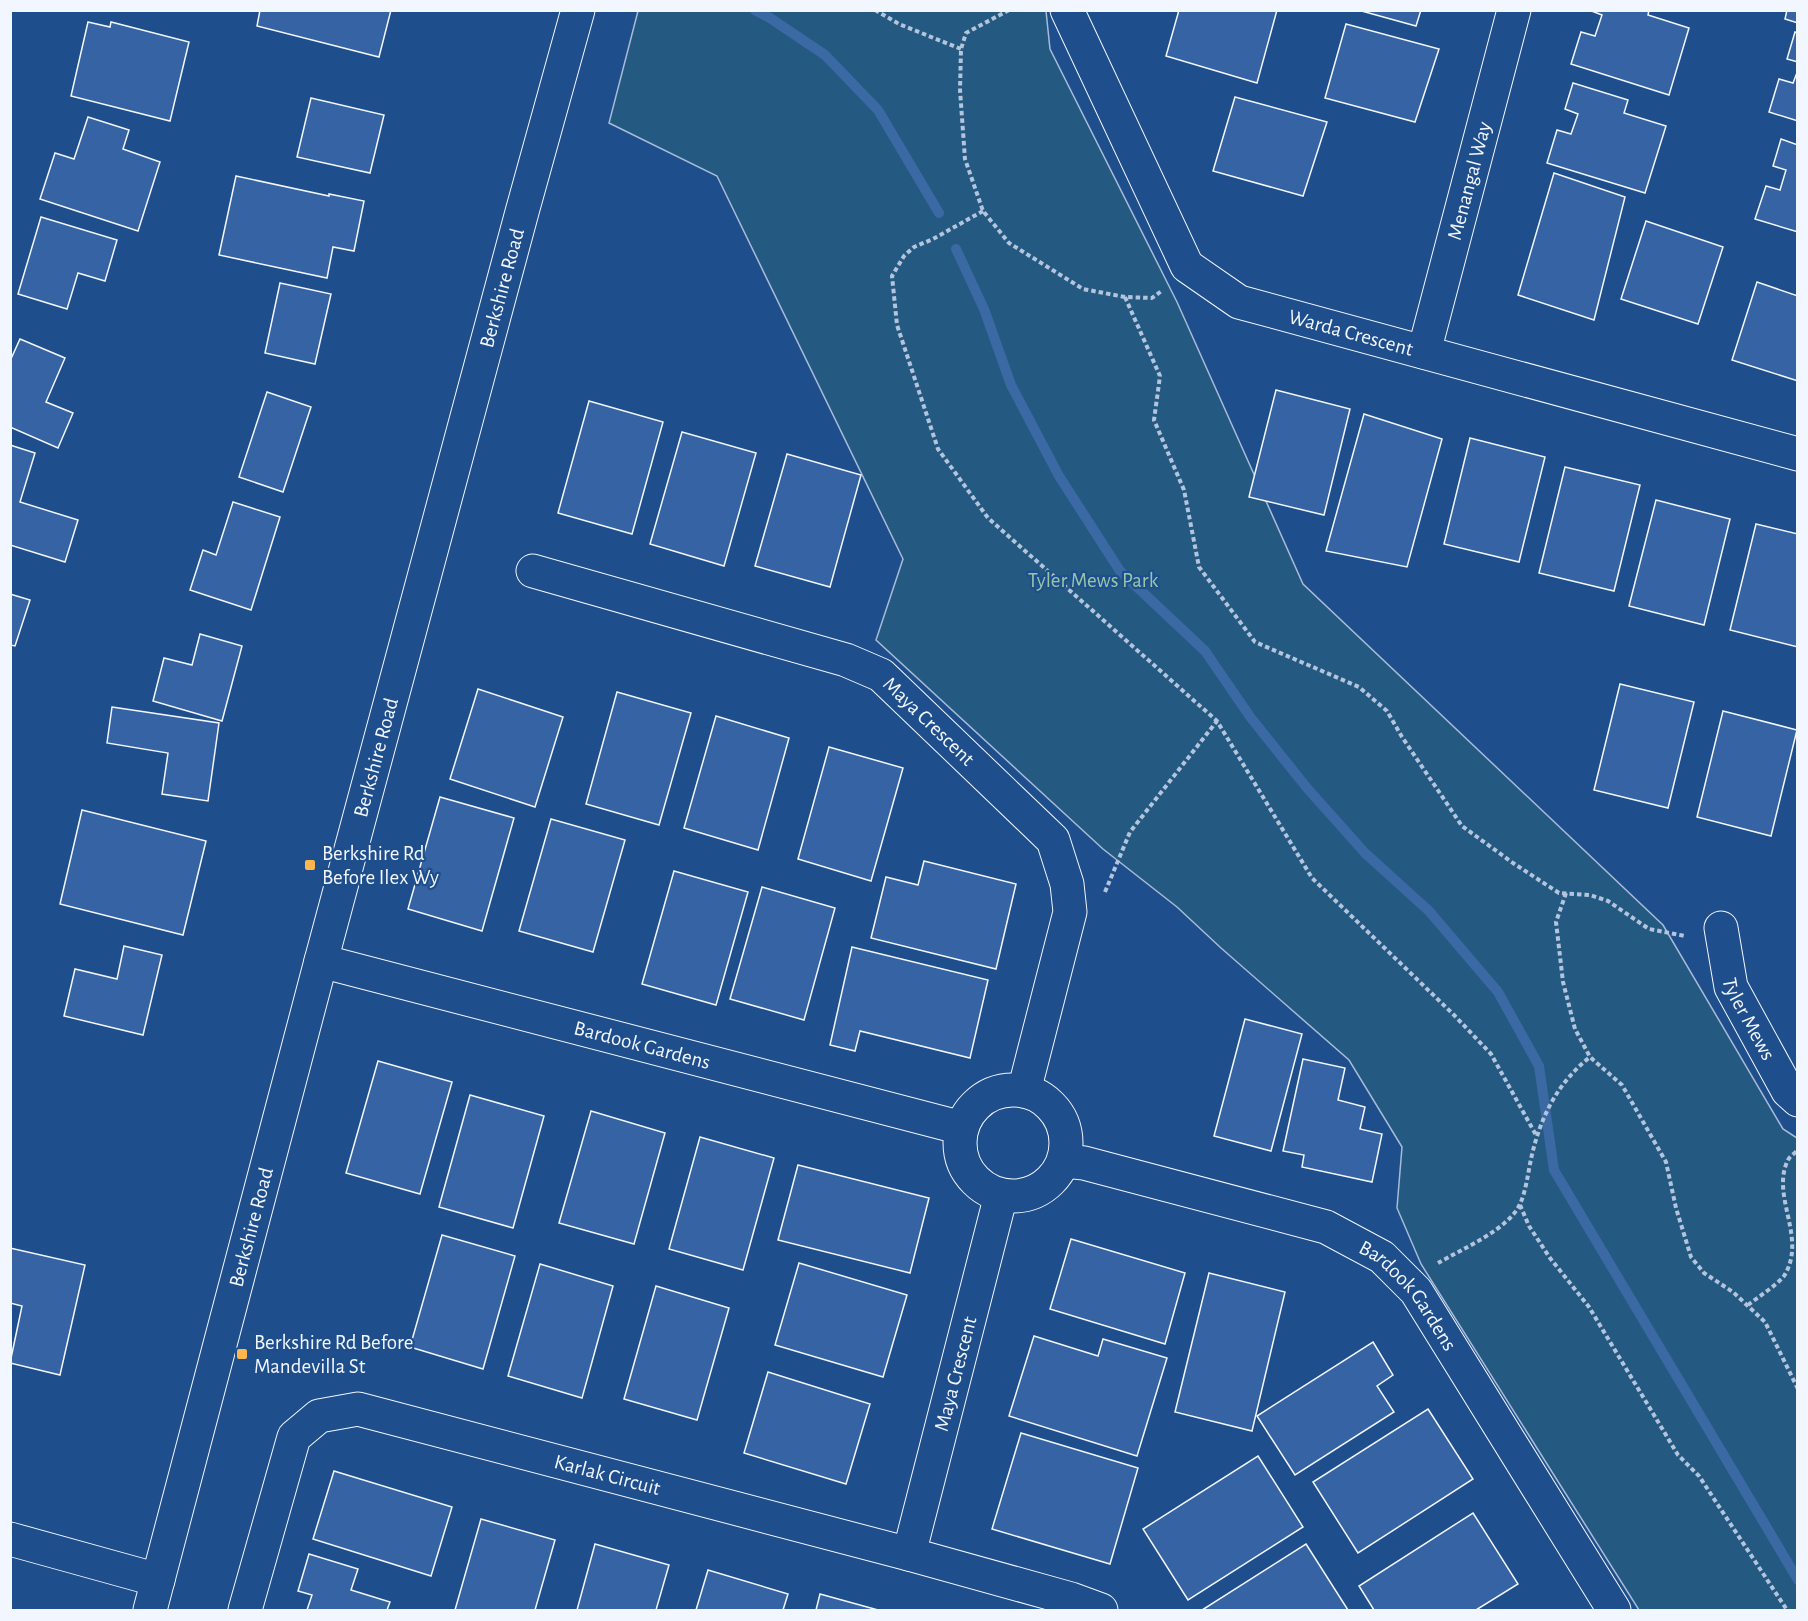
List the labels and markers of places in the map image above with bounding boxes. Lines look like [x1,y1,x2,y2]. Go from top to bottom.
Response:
place label: Berkshire Rd Before Ilex Wy [322,843,439,888]
marker: Berkshire Rd Before Ilex Wy [303,858,317,872]
place label: Berkshire Rd Before Mandevilla St [254,1332,413,1377]
marker: Berkshire Rd Before Mandevilla St [235,1347,249,1361]

